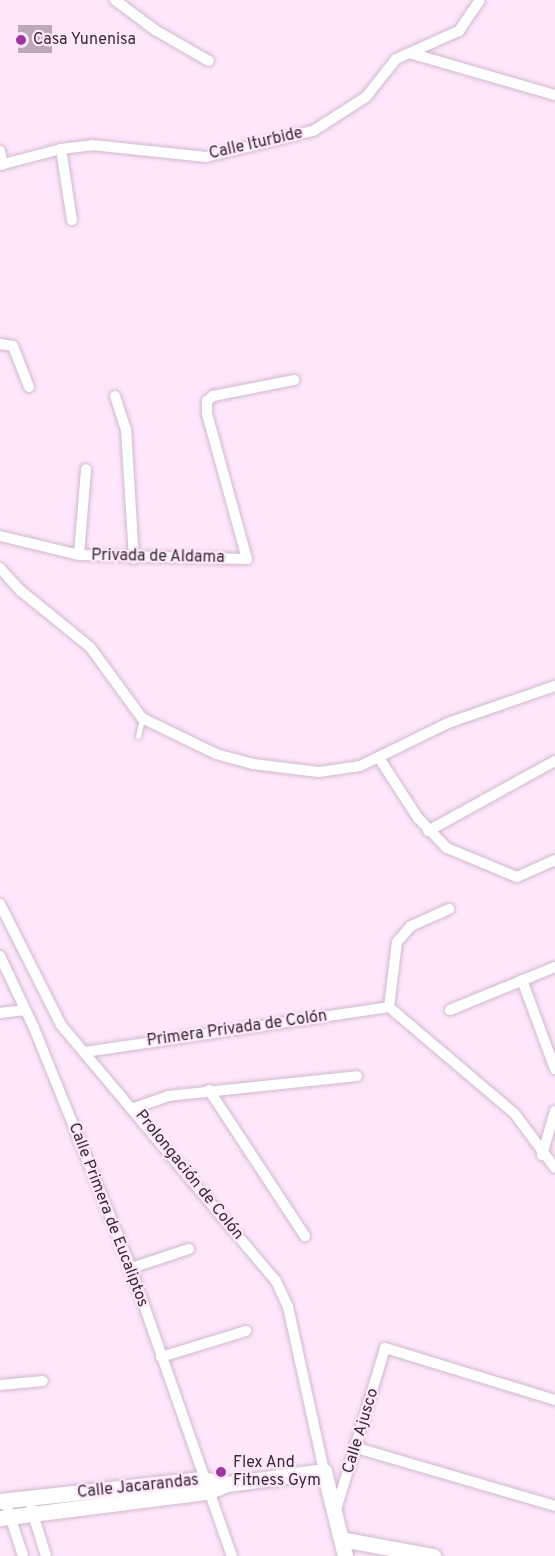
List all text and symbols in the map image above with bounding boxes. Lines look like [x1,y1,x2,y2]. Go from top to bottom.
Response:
place label: Casa Yunenisa [33,30,136,50]
marker: Casa Yunenisa [14,33,28,47]
street label: Calle Iturbide [207,124,305,164]
street label: Privada de Aldama [91,546,225,568]
street label: Primera Privada de Colón [146,1007,328,1051]
street label: Prolongación de Colón [131,1106,247,1244]
street label: Calle Primera de Eucaliptos [64,1120,152,1310]
street label: Calle Ajusco [339,1386,383,1476]
place label: Flex And Fitness Gym [233,1453,321,1491]
marker: Flex And Fitness Gym [214,1465,228,1479]
street label: Calle Jacarandas [76,1471,200,1503]

